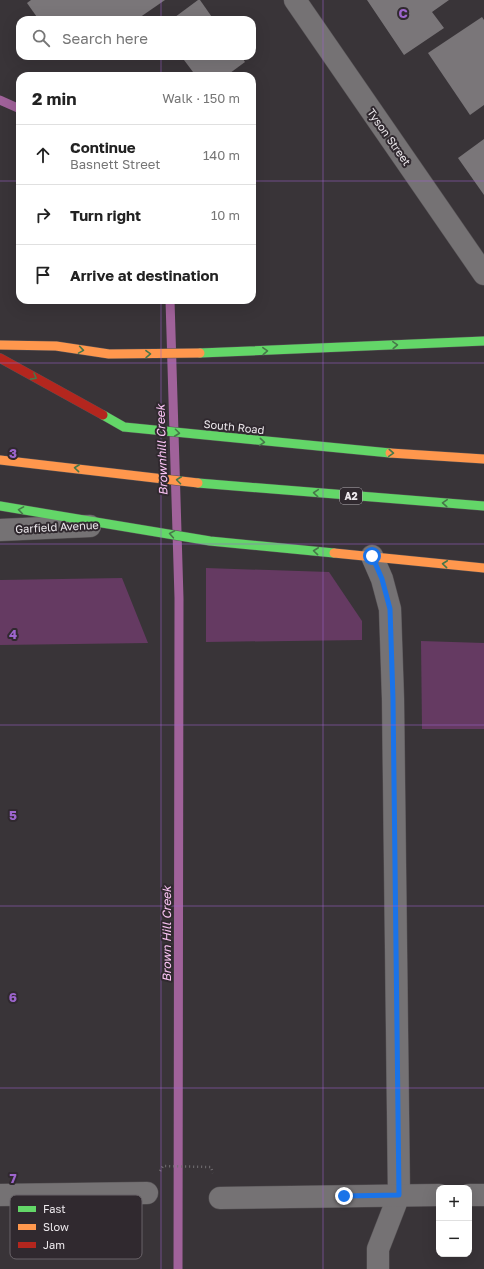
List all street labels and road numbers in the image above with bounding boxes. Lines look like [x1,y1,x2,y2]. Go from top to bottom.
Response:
street label: Tyson Street [365,106,414,168]
street label: South Road [203,417,265,436]
road number: A2 [340,488,362,504]
street label: Garfield Avenue [15,518,99,535]

